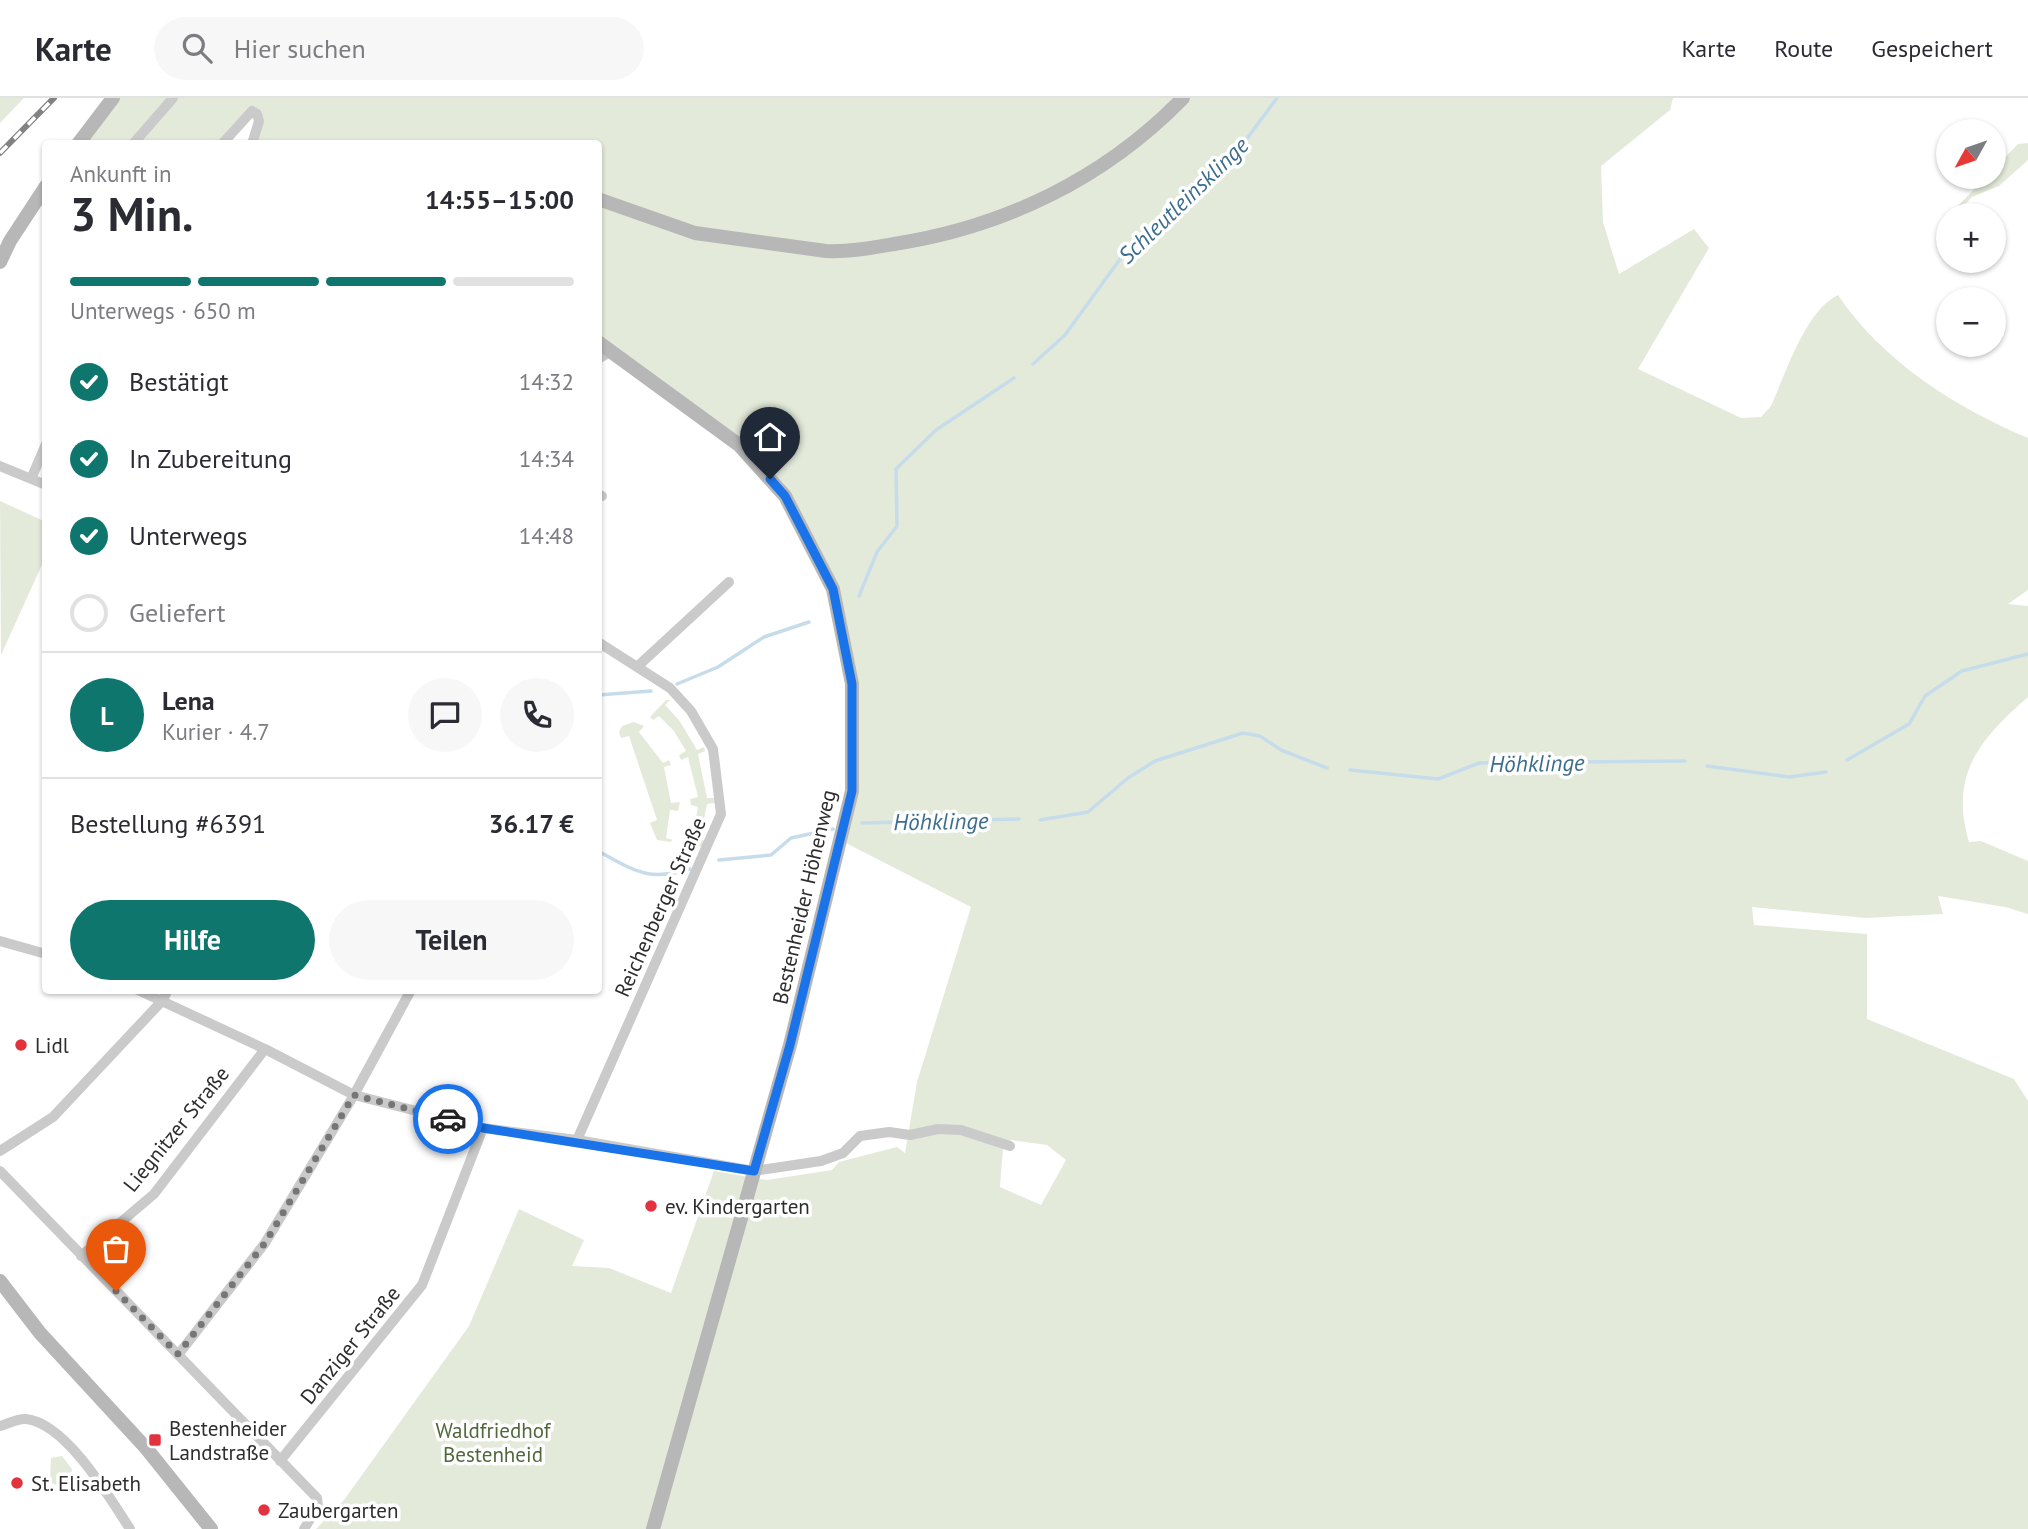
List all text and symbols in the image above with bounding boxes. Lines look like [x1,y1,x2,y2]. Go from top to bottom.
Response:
search box [154,17,644,80]
text: Karte [35,27,112,70]
icon: search [178,29,216,67]
text: Hier suchen [234,32,366,65]
text: Karte [1681,33,1736,64]
text: Route [1774,33,1833,64]
text: Gespeichert [1871,33,1993,64]
north arrow [1936,119,2006,189]
map controls [1936,119,2006,357]
water label: Schleutleinsklinge [1112,130,1254,269]
text: Ankunft in [70,159,172,188]
text: 14:55–15:00 [425,183,574,216]
text: 3 Min. [70,184,193,244]
button: + [1936,203,2006,273]
button: − [1936,287,2006,357]
text: Unterwegs · 650 m [70,296,256,325]
icon: check [70,363,108,401]
text: Bestätigt [129,365,229,398]
text: 14:32 [519,367,574,396]
pin [740,407,800,479]
icon: home [751,418,789,456]
icon: check [70,440,108,478]
text: In Zubereitung [129,442,292,475]
text: 14:34 [519,444,574,473]
icon: check [70,517,108,555]
text: Unterwegs [129,519,247,552]
text: 14:48 [519,521,574,550]
text: Geliefert [129,596,226,629]
button: chat [408,678,482,752]
button: phone [500,678,574,752]
text: Lena [162,684,215,717]
text: L [100,699,114,732]
text: Kurier · 4.7 [162,717,270,746]
water label: Höhklinge [1489,748,1585,778]
street label: Bestenheider Höhenweg [766,787,842,1007]
water label: Höhklinge [893,806,989,836]
text: Bestellung #6391 [70,807,266,840]
text: 36.17 € [489,807,574,840]
street label: Reichenberger Straße [608,813,712,1001]
button: Hilfe [70,900,315,980]
button: Teilen [329,900,574,980]
place label: Lidl [35,1032,69,1059]
marker: Lidl [13,1037,29,1053]
street label: Liegnitzer Straße [117,1061,235,1197]
courier [413,1084,483,1154]
icon: car [429,1100,467,1138]
place label: ev. Kindergarten [665,1193,810,1220]
marker: ev. Kindergarten [643,1198,659,1214]
pin [86,1219,146,1291]
icon: bag [97,1230,135,1268]
street label: Danziger Straße [294,1280,406,1410]
place label: Bestenheider Landstraße [169,1415,287,1466]
park label: Waldfriedhof Bestenheid [436,1417,552,1468]
marker: Bestenheider Landstraße [147,1432,163,1448]
place label: St. Elisabeth [31,1470,141,1497]
marker: St. Elisabeth [9,1475,25,1491]
place label: Zaubergarten [278,1497,398,1524]
marker: Zaubergarten [256,1502,272,1518]

